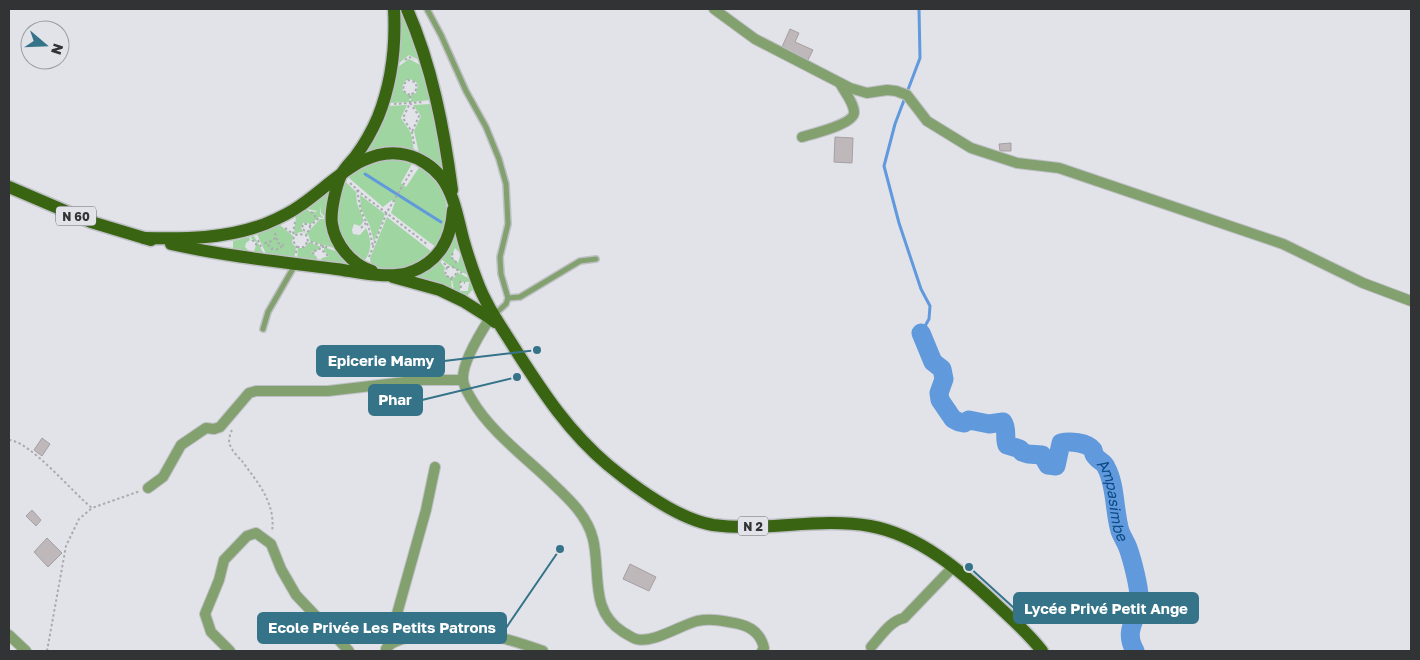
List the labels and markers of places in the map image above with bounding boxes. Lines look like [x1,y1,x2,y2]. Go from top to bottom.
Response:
callout: Epicerie Mamy [317,346,444,376]
callout: Phar [369,385,422,415]
callout: Lycée Privé Petit Ange [1014,593,1198,623]
callout: Ecole Privée Les Petits Patrons [258,613,506,643]

